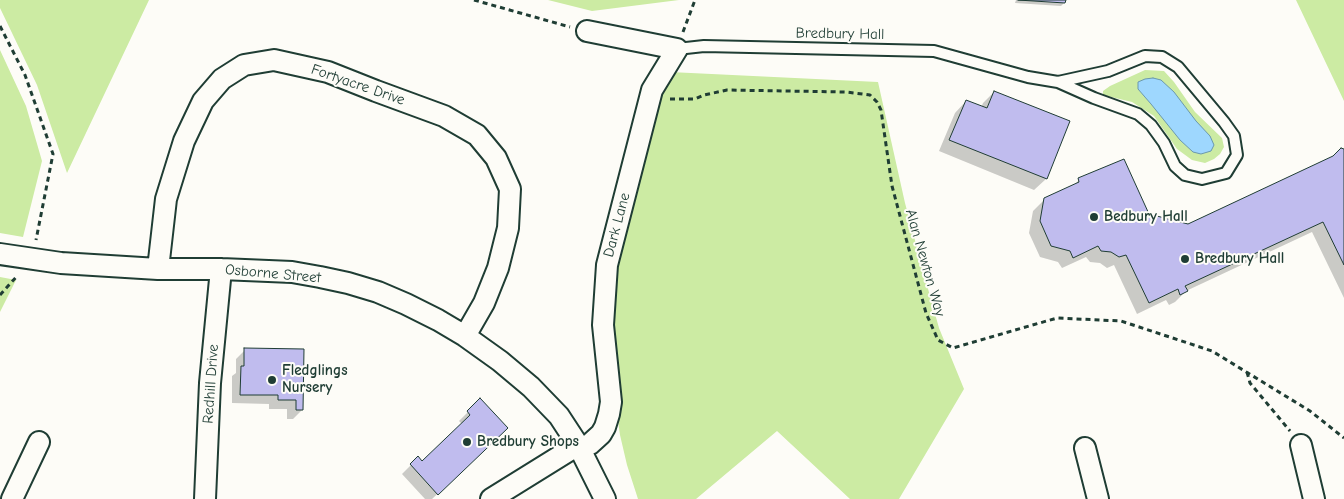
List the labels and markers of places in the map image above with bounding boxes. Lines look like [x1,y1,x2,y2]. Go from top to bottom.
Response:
place label: Bedbury Hall [1104,208,1188,226]
marker: Bedbury Hall [1088,211,1100,223]
place label: Bredbury Hall [1195,250,1284,268]
marker: Bredbury Hall [1179,253,1191,265]
place label: Fledglings Nursery [282,362,348,397]
marker: Fledglings Nursery [266,374,278,386]
place label: Bredbury Shops [477,433,579,451]
marker: Bredbury Shops [461,436,473,448]

